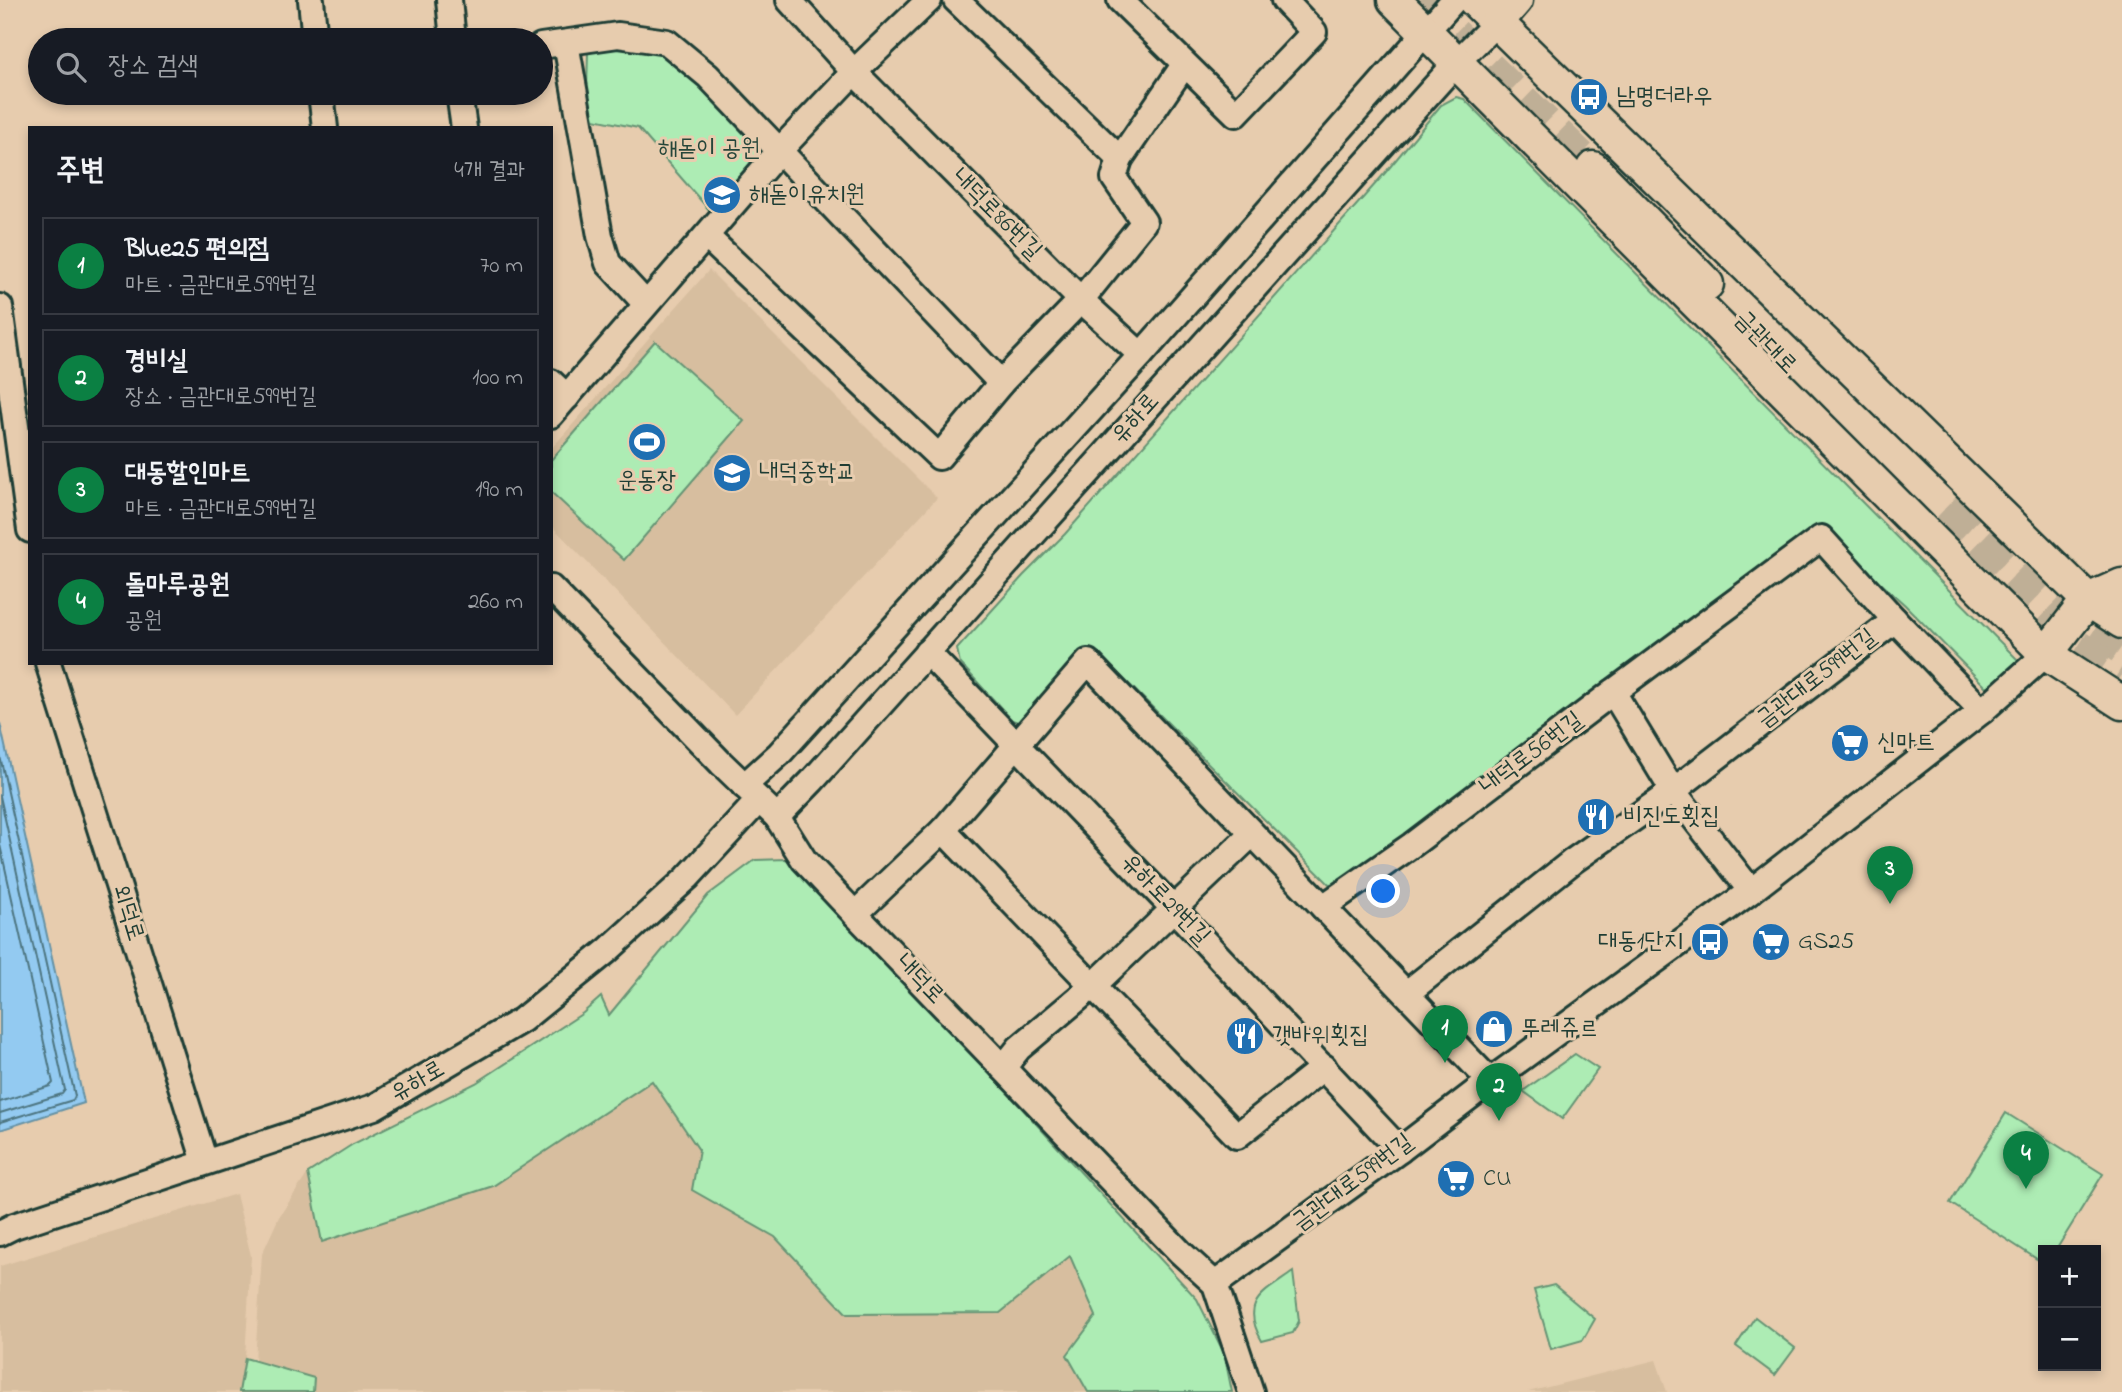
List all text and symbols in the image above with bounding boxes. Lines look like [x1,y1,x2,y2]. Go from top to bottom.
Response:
search box [28,28,553,105]
icon: search [52,48,90,86]
text: 장소 검색 [108,48,198,86]
bus stop icon: 남명더라우 [1568,76,1610,118]
place label: 남명더라우 [1616,80,1713,115]
park label: 해돋이 공원 [658,132,760,167]
text: 주변 [56,150,104,194]
text: 4개 결과 [454,155,525,188]
street label: 내덕로86번길 [943,162,1049,268]
school or university icon: 해돋이유치원 [701,174,743,216]
place label: 해돋이유치원 [749,178,865,213]
text: Blue25 편의점 [125,231,269,269]
text: 1 [77,250,85,283]
text: 70 m [480,250,523,283]
text: 마트 · 금관대로599번길 [125,269,316,302]
street label: 금관대로 [1726,303,1804,383]
text: 경비실 [125,343,188,381]
text: 2 [75,362,87,395]
text: 100 m [472,362,523,395]
text: 장소 · 금관대로599번길 [125,381,316,414]
street label: 유하로 [1104,386,1168,452]
sports icon: 운동장 [626,421,668,463]
school or university icon: 내덕중학교 [711,452,753,494]
text: 대동할인마트 [125,455,251,493]
place label: 내덕중학교 [759,456,856,491]
place label: 운동장 [618,464,676,499]
text: 3 [76,474,86,507]
text: 190 m [475,474,523,507]
text: 마트 · 금관대로599번길 [125,493,316,526]
text: 돌마루공원 [125,567,230,605]
text: 4 [76,586,86,619]
text: 260 m [468,586,523,619]
text: 공원 [125,605,162,638]
street label: 금관대로599번길 [1749,621,1885,737]
street label: 내덕로56번길 [1473,704,1591,804]
supermarket icon: 신마트 [1829,722,1871,764]
place label: 신마트 [1877,726,1935,761]
restaurant icon: 비진도횟집 [1575,796,1617,838]
place label: 비진도횟집 [1623,800,1720,835]
street label: 유하로29번길 [1112,846,1218,954]
pin: 3 [1867,846,1913,904]
your location [1366,874,1400,908]
street label: 외덕로 [102,880,152,946]
bus stop icon: 대동1단지 [1689,921,1731,963]
supermarket icon: GS25 [1750,921,1792,963]
place label: 대동1단지 [1598,925,1683,960]
place label: GS25 [1798,925,1854,960]
street label: 내덕로 [886,947,952,1013]
pin: 1 [1422,1005,1468,1063]
shop icon: 뚜레쥬르 [1473,1008,1515,1050]
place label: 뚜레쥬르 [1521,1012,1598,1047]
restaurant icon: 갯바위횟집 [1224,1015,1266,1057]
place label: 갯바위횟집 [1272,1019,1369,1054]
street label: 유하로 [384,1052,452,1112]
pin: 2 [1476,1063,1522,1121]
street label: 금관대로599번길 [1285,1126,1421,1240]
pin: 4 [2003,1131,2049,1189]
supermarket icon: CU [1435,1158,1477,1200]
place label: CU [1483,1162,1511,1197]
map controls [2038,1245,2101,1371]
button: + [2038,1245,2101,1308]
button: − [2038,1308,2101,1371]

